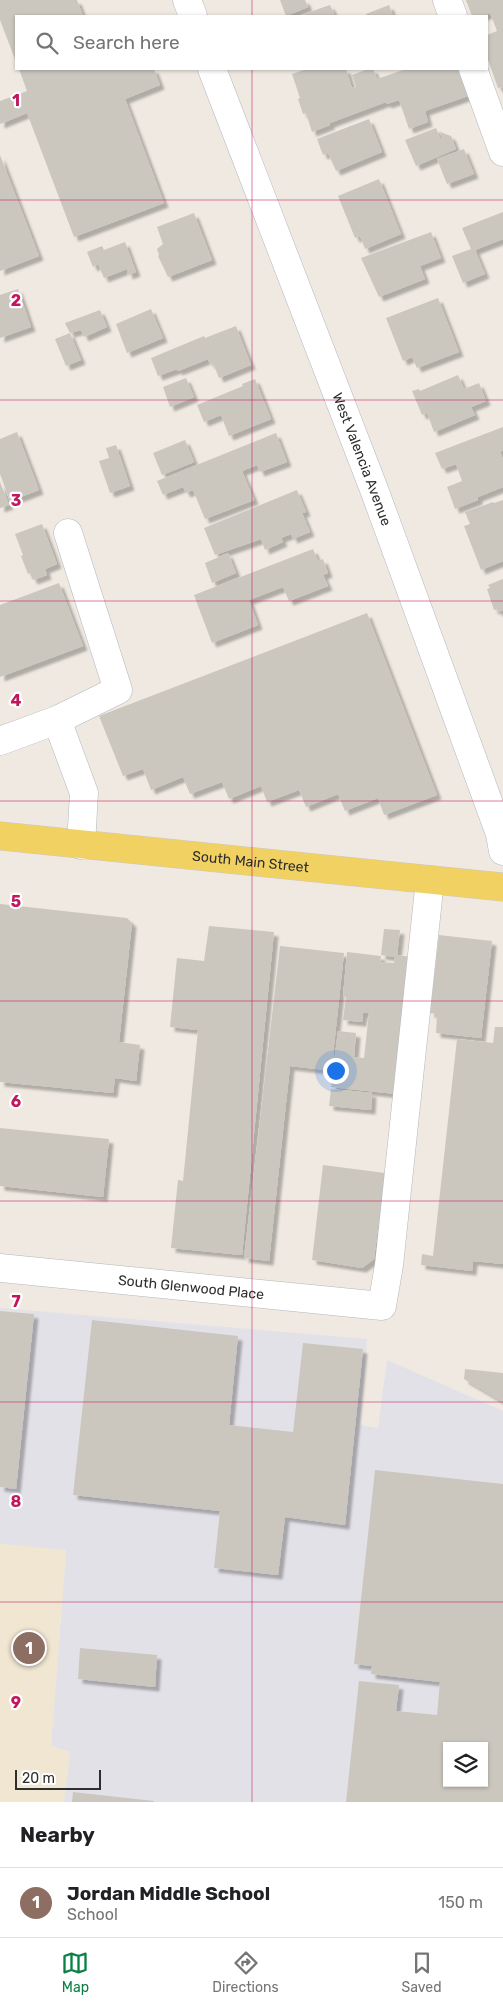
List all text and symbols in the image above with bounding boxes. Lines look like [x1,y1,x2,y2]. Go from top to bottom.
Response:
search box [15,15,488,70]
icon: search [33,29,61,57]
text: Search here [73,31,180,54]
text: 1 [12,91,20,110]
text: 2 [11,291,21,310]
street label: West Valencia Avenue [328,390,395,528]
text: 3 [11,491,21,510]
text: 4 [11,691,22,710]
street label: South Main Street [191,848,310,876]
text: 5 [11,892,21,911]
your location [323,1058,349,1084]
text: 6 [11,1092,21,1111]
street label: South Glenwood Place [117,1272,265,1303]
text: 7 [11,1292,21,1311]
text: 8 [11,1492,22,1511]
pin: 1 [13,1629,45,1667]
text: 9 [11,1693,21,1712]
map controls [443,1742,488,1787]
button: layers [443,1742,488,1787]
scale bar [15,1767,101,1790]
text: 20 m [22,1770,55,1787]
text: Nearby [20,1822,95,1847]
text: Jordan Middle School [67,1882,270,1905]
text: 1 [32,1893,40,1912]
text: 150 m [438,1893,483,1912]
text: School [67,1905,118,1924]
tab: Map [61,1949,89,1996]
tab: Directions [212,1949,279,1996]
tab: Saved [402,1949,442,1996]

